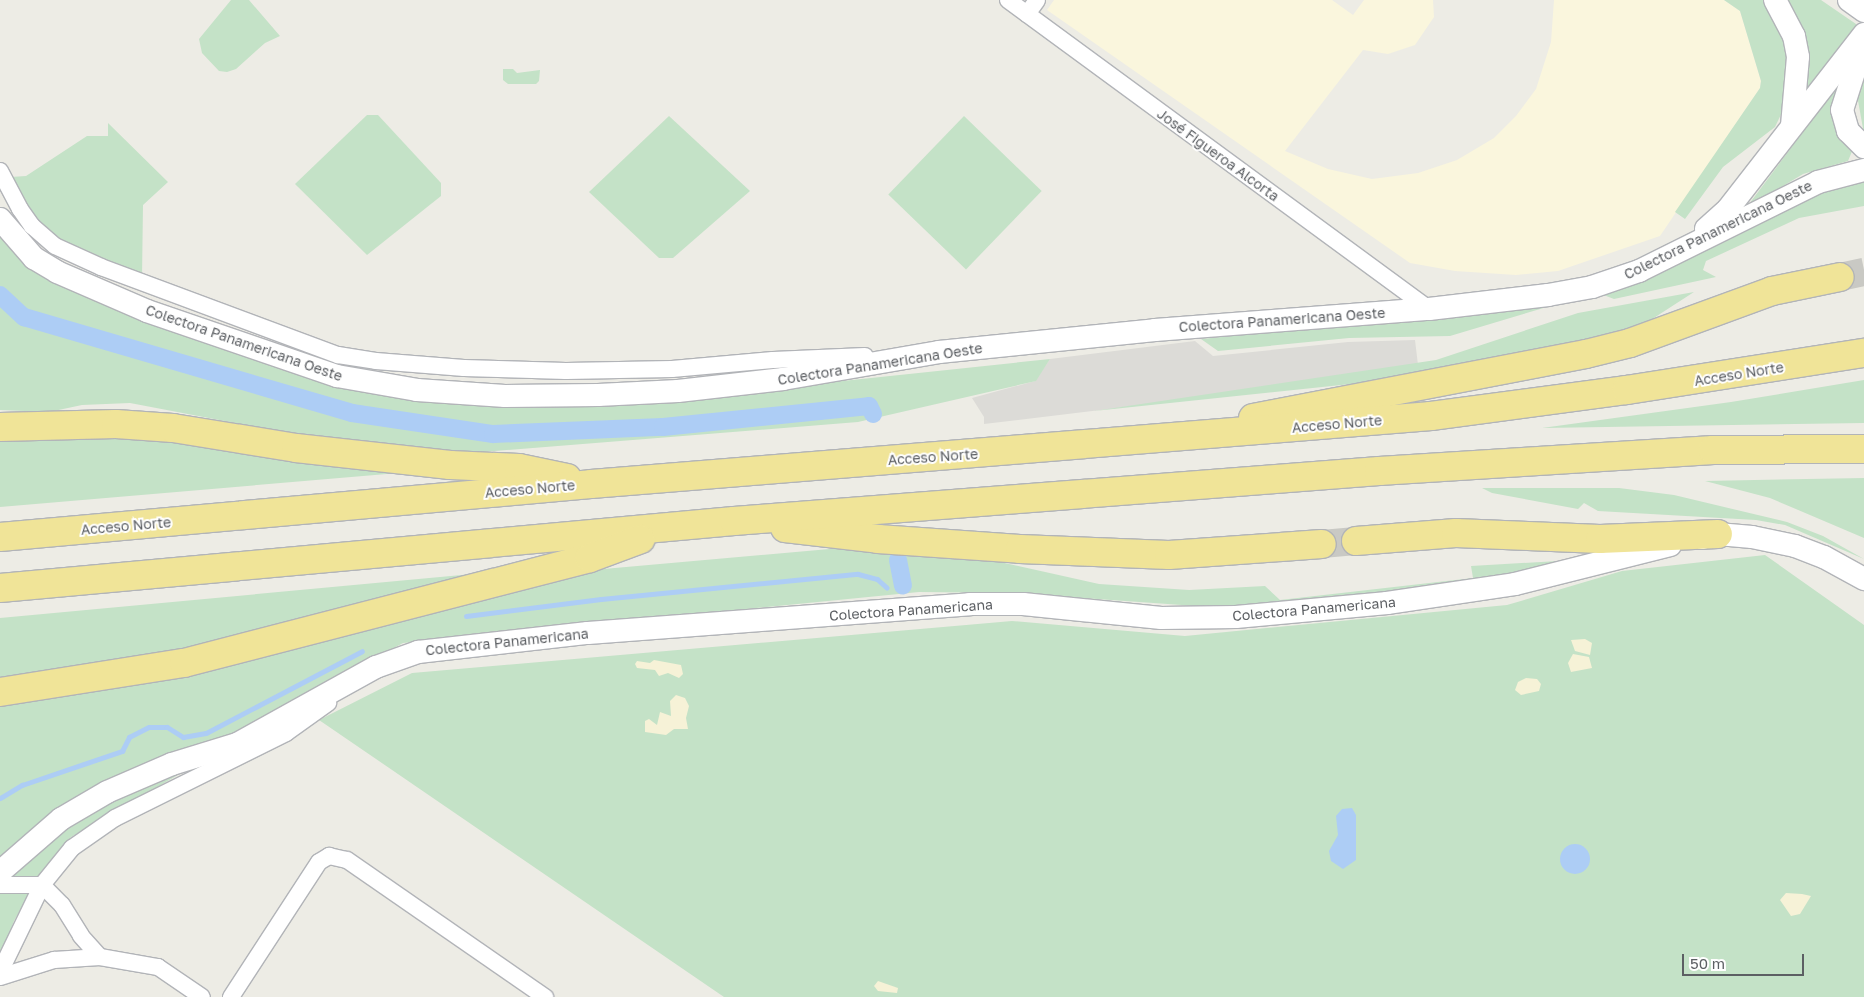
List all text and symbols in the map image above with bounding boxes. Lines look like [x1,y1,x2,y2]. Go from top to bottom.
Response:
street label: José Figueroa Alcorta [1154,105,1282,205]
street label: Colectora Panamericana Oeste [1621,177,1815,283]
street label: Colectora Panamericana Oeste [143,301,345,385]
street label: Colectora Panamericana Oeste [1178,304,1386,336]
street label: Colectora Panamericana Oeste [776,340,984,388]
street label: Acceso Norte [1693,359,1785,389]
street label: Acceso Norte [1291,412,1383,436]
street label: Acceso Norte [887,445,979,469]
street label: Acceso Norte [484,477,576,501]
street label: Acceso Norte [80,514,172,538]
street label: Colectora Panamericana [1232,593,1396,625]
street label: Colectora Panamericana [829,596,993,624]
street label: Colectora Panamericana [425,625,589,659]
scale bar [1684,944,1806,976]
text: 50 m [1690,954,1725,972]

